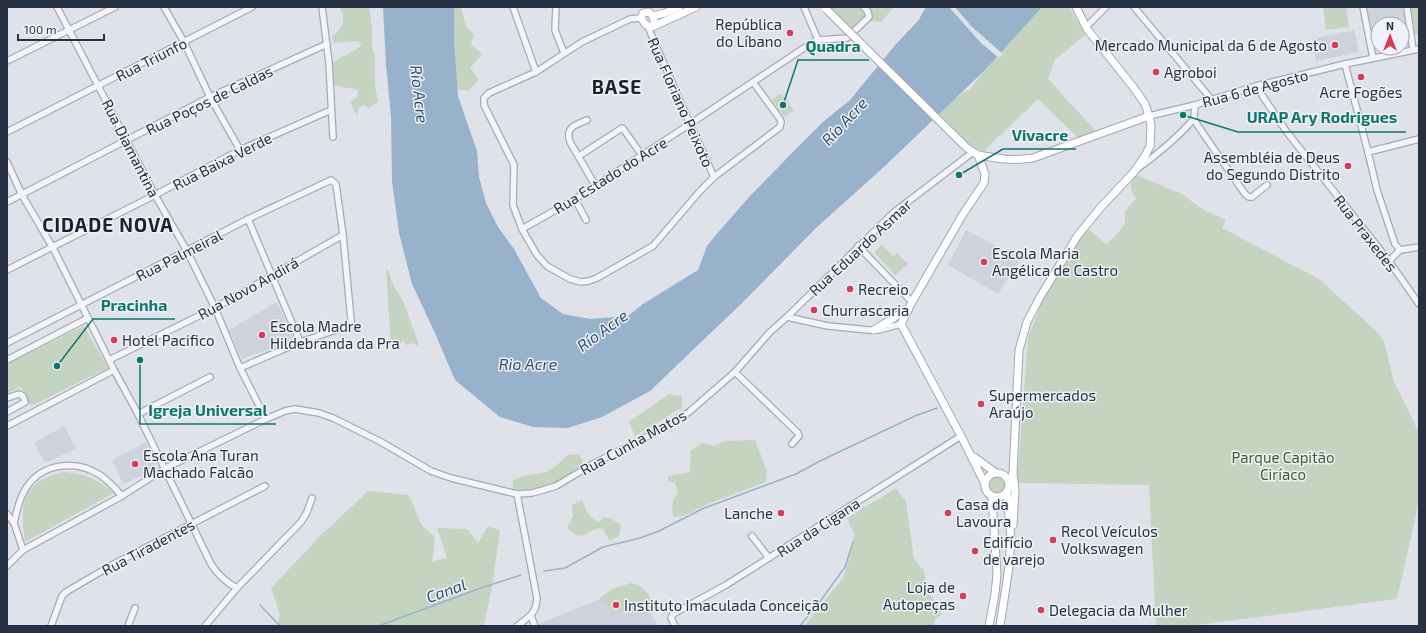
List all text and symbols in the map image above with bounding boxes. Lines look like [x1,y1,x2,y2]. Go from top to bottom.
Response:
place label: República do Líbano [715,15,782,50]
scale bar [18,16,104,42]
north arrow [1370,16,1410,56]
text: N [1386,19,1394,32]
text: 100 m [24,22,56,36]
marker: República do Líbano [785,28,795,38]
callout: Quadra [798,32,869,60]
street label: Rua Triunfo [112,33,190,85]
street label: Rua Floriano Peixoto [644,34,718,170]
text: Quadra [805,36,861,56]
place label: Mercado Municipal da 6 de Agosto [1095,36,1327,54]
marker: Mercado Municipal da 6 de Agosto [1330,40,1340,50]
street label: Rua Poços de Caldas [143,61,276,139]
place label: Agroboi [1164,63,1217,81]
water label: Río Acre [407,64,433,125]
street label: Rua 6 de Agosto [1200,65,1310,111]
marker: Agroboi [1151,67,1161,77]
marker: Acre Fogões [1356,72,1366,82]
district label: BASE [592,75,642,98]
place label: Acre Fogões [1320,83,1402,101]
water label: Río Acre [817,93,871,149]
street label: Rua Diamantina [99,96,163,200]
callout: URAP Ary Rodrigues [1238,104,1406,132]
text: URAP Ary Rodrigues [1247,107,1397,127]
callout: Vivacre [1003,121,1076,149]
text: Vivacre [1012,125,1068,144]
street label: Rua Baixa Verde [169,128,275,194]
street label: Rua Estado do Acre [550,133,670,217]
place label: Assembléia de Deus do Segundo Distrito [1204,148,1340,183]
marker: Assembléia de Deus do Segundo Distrito [1343,161,1353,171]
street label: Rua Praxedes [1330,191,1402,275]
street label: Rua Eduardo Asmar [805,195,915,299]
district label: CIDADE NOVA [42,213,174,236]
street label: Rua Palmeiral [133,225,226,284]
place label: Escola Maria Angélica de Castro [992,244,1118,279]
street label: Rua Novo Andirá [194,253,302,323]
marker: Escola Maria Angélica de Castro [979,257,989,267]
place label: Recreio [858,280,909,298]
marker: Recreio [845,284,855,294]
callout: Pracinha [93,291,175,319]
text: Pracinha [101,295,167,314]
place label: Churrascaria [822,301,909,319]
water label: Río Acre [573,305,632,355]
marker: Churrascaria [809,305,819,315]
place label: Escola Madre Hildebranda da Pra [270,317,400,352]
marker: Escola Madre Hildebranda da Pra [257,330,267,340]
place label: Hotel Pacifico [122,331,215,349]
marker: Hotel Pacifico [109,335,119,345]
water label: Rio Acre [499,354,558,373]
place label: Supermercados Araújo [989,386,1096,422]
callout: Igreja Universal [140,396,276,424]
marker: Supermercados Araújo [976,399,986,409]
text: Igreja Universal [148,400,268,419]
street label: Rua Cunha Matos [577,405,689,479]
place label: Escola Ana Turan Machado Falcão [143,446,259,481]
park label: Parque Capitão Ciríaco [1231,448,1335,483]
marker: Escola Ana Turan Machado Falcão [130,459,140,469]
street label: Rua da Cigana [773,493,863,561]
place label: Casa da Lavoura [956,495,1011,530]
place label: Lanche [724,504,773,522]
marker: Lanche [776,508,786,518]
marker: Casa da Lavoura [943,508,953,518]
street label: Rua Tiradentes [99,515,197,579]
place label: Recol Veículos Volkswagen [1061,522,1158,557]
place label: Edifício de varejo [983,533,1045,569]
marker: Recol Veículos Volkswagen [1048,535,1058,545]
marker: Edifício de varejo [970,546,980,556]
water label: Canal [423,574,469,606]
place label: Loja de Autopeças [883,578,955,614]
marker: Loja de Autopeças [958,591,968,601]
place label: Instituto Imaculada Conceição [624,596,828,615]
marker: Instituto Imaculada Conceição [611,600,621,610]
place label: Delegacia da Mulher [1049,601,1188,619]
marker: Delegacia da Mulher [1036,605,1046,615]

